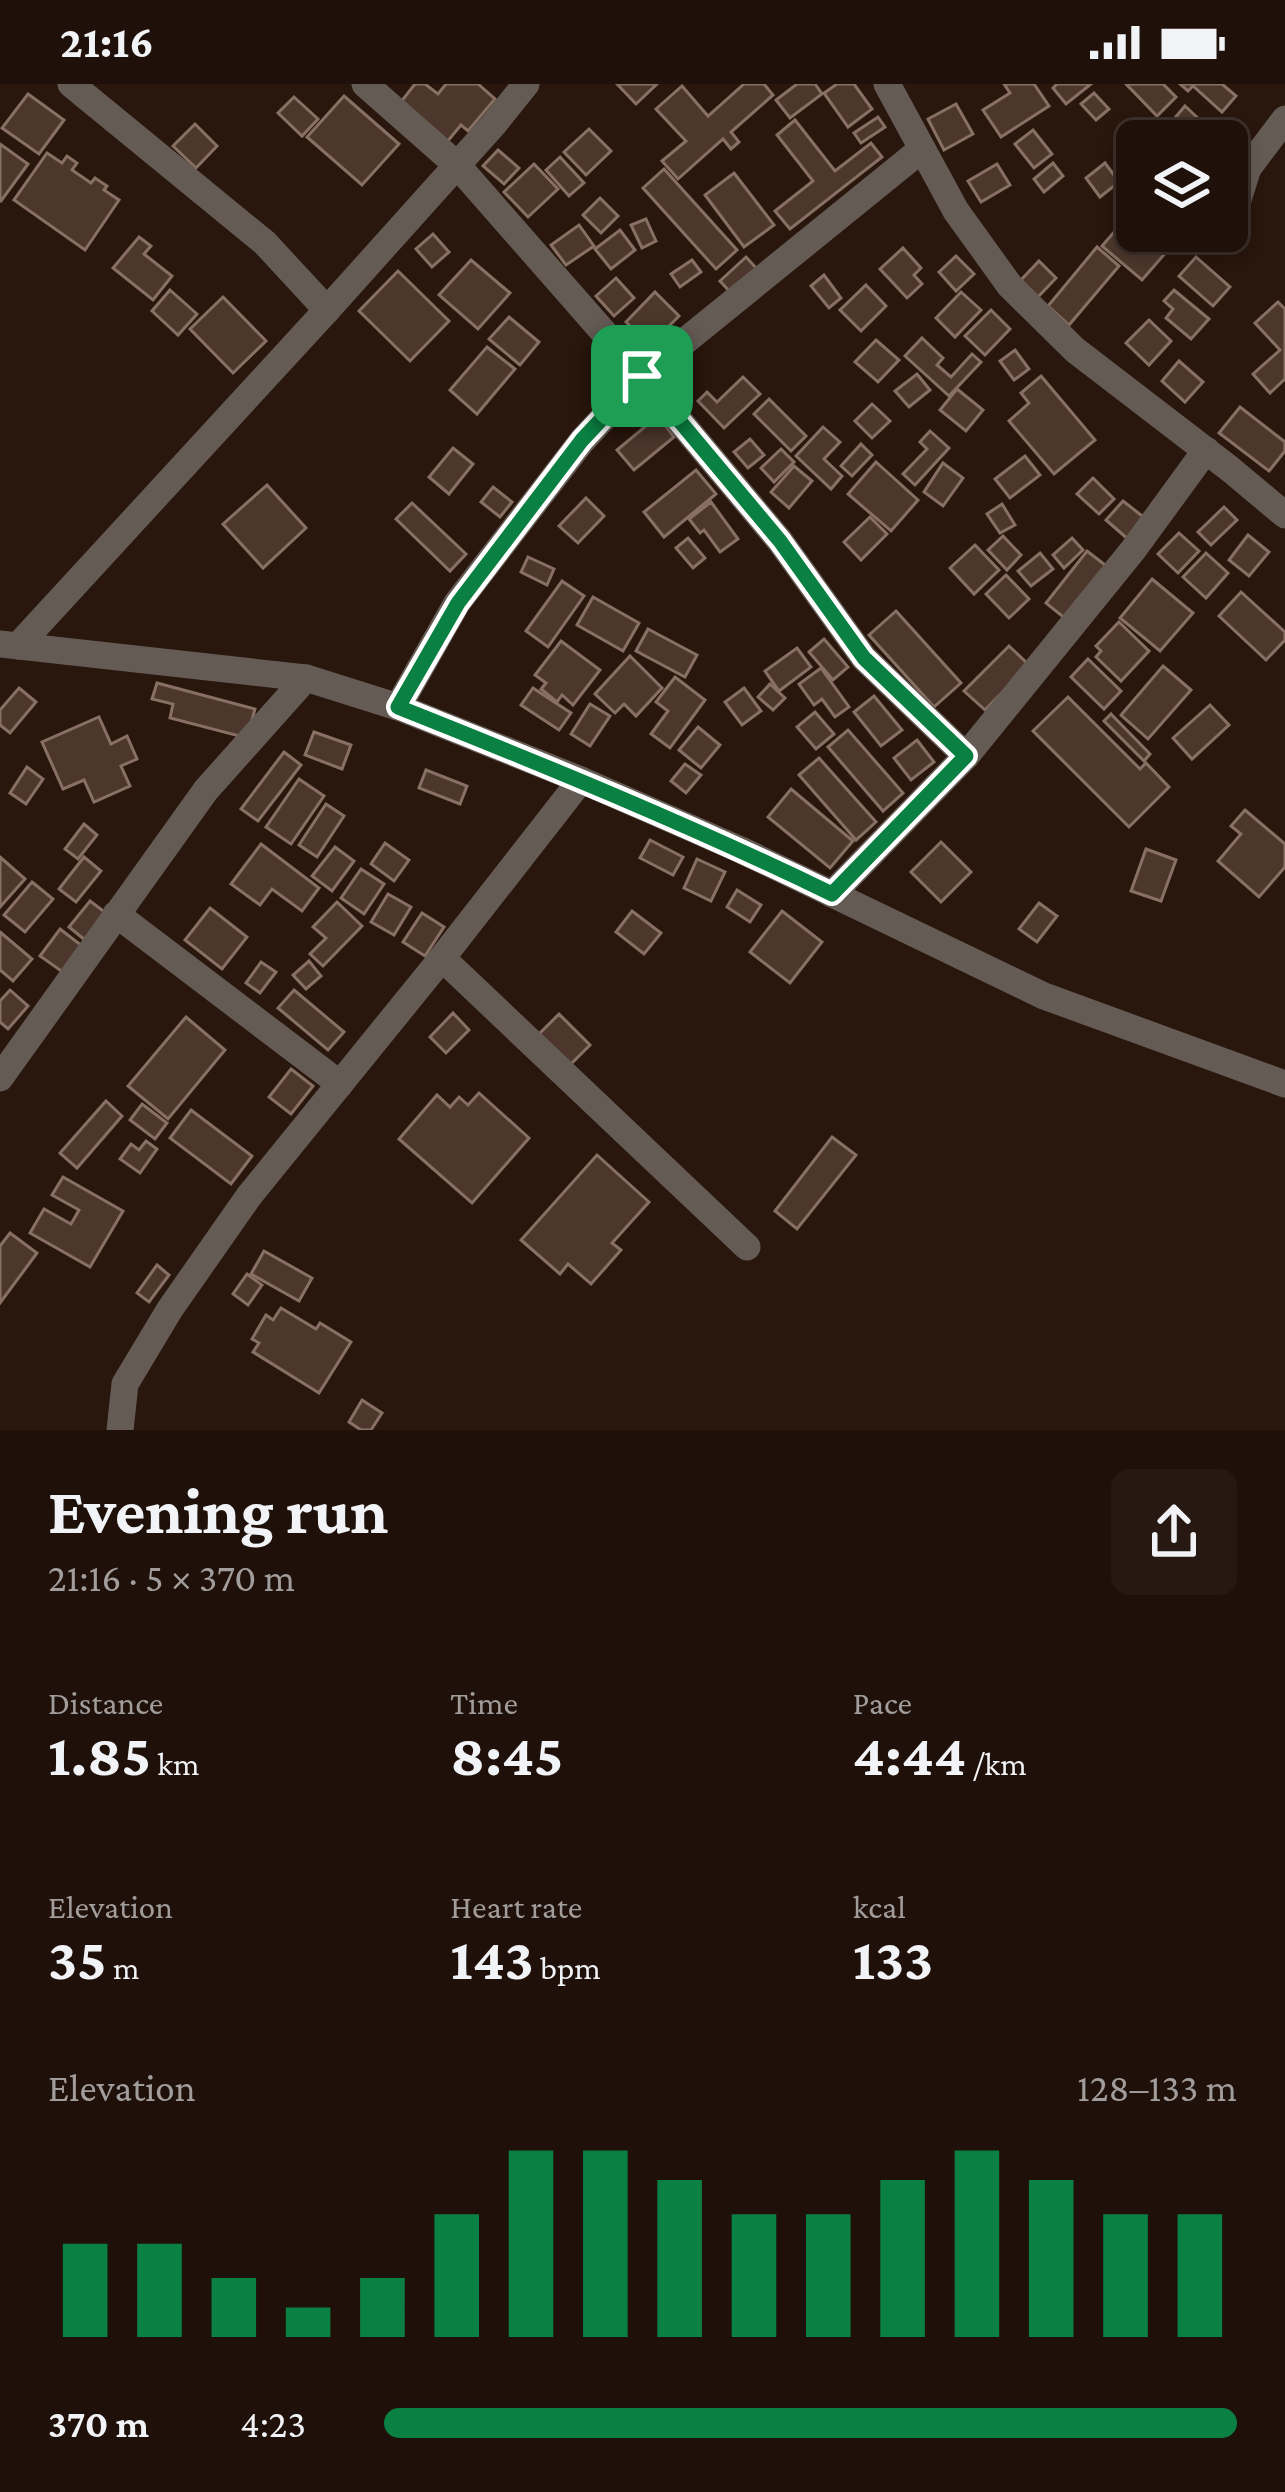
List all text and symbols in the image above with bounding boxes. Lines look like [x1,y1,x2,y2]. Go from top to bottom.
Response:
text: 21:16 [60,17,154,67]
map controls [1116,120,1248,252]
button: layers [1116,120,1248,252]
pin [591,325,693,427]
icon: arrive [609,343,675,409]
button: share [1111,1469,1237,1595]
text: Evening run [48,1474,388,1547]
text: 21:16 · 5 × 370 m [48,1556,295,1599]
text: Distance [48,1684,163,1721]
text: Time [450,1684,518,1721]
text: Pace [853,1684,912,1721]
text: 1.85 [48,1721,151,1788]
text: 8:45 [450,1721,563,1788]
text: 4:44 [853,1721,966,1788]
text: km [151,1745,200,1782]
text: /km [966,1745,1027,1782]
text: Elevation [48,1888,173,1925]
text: Heart rate [450,1888,582,1925]
text: kcal [853,1888,906,1925]
text: 35 [48,1925,107,1992]
text: 143 [450,1925,534,1992]
text: 133 [853,1925,933,1992]
text: m [107,1949,139,1986]
text: bpm [534,1949,601,1986]
text: Elevation [48,2066,196,2109]
text: 128–133 m [1077,2066,1237,2109]
text: 370 m [48,2402,149,2445]
text: 4:23 [240,2402,306,2445]

